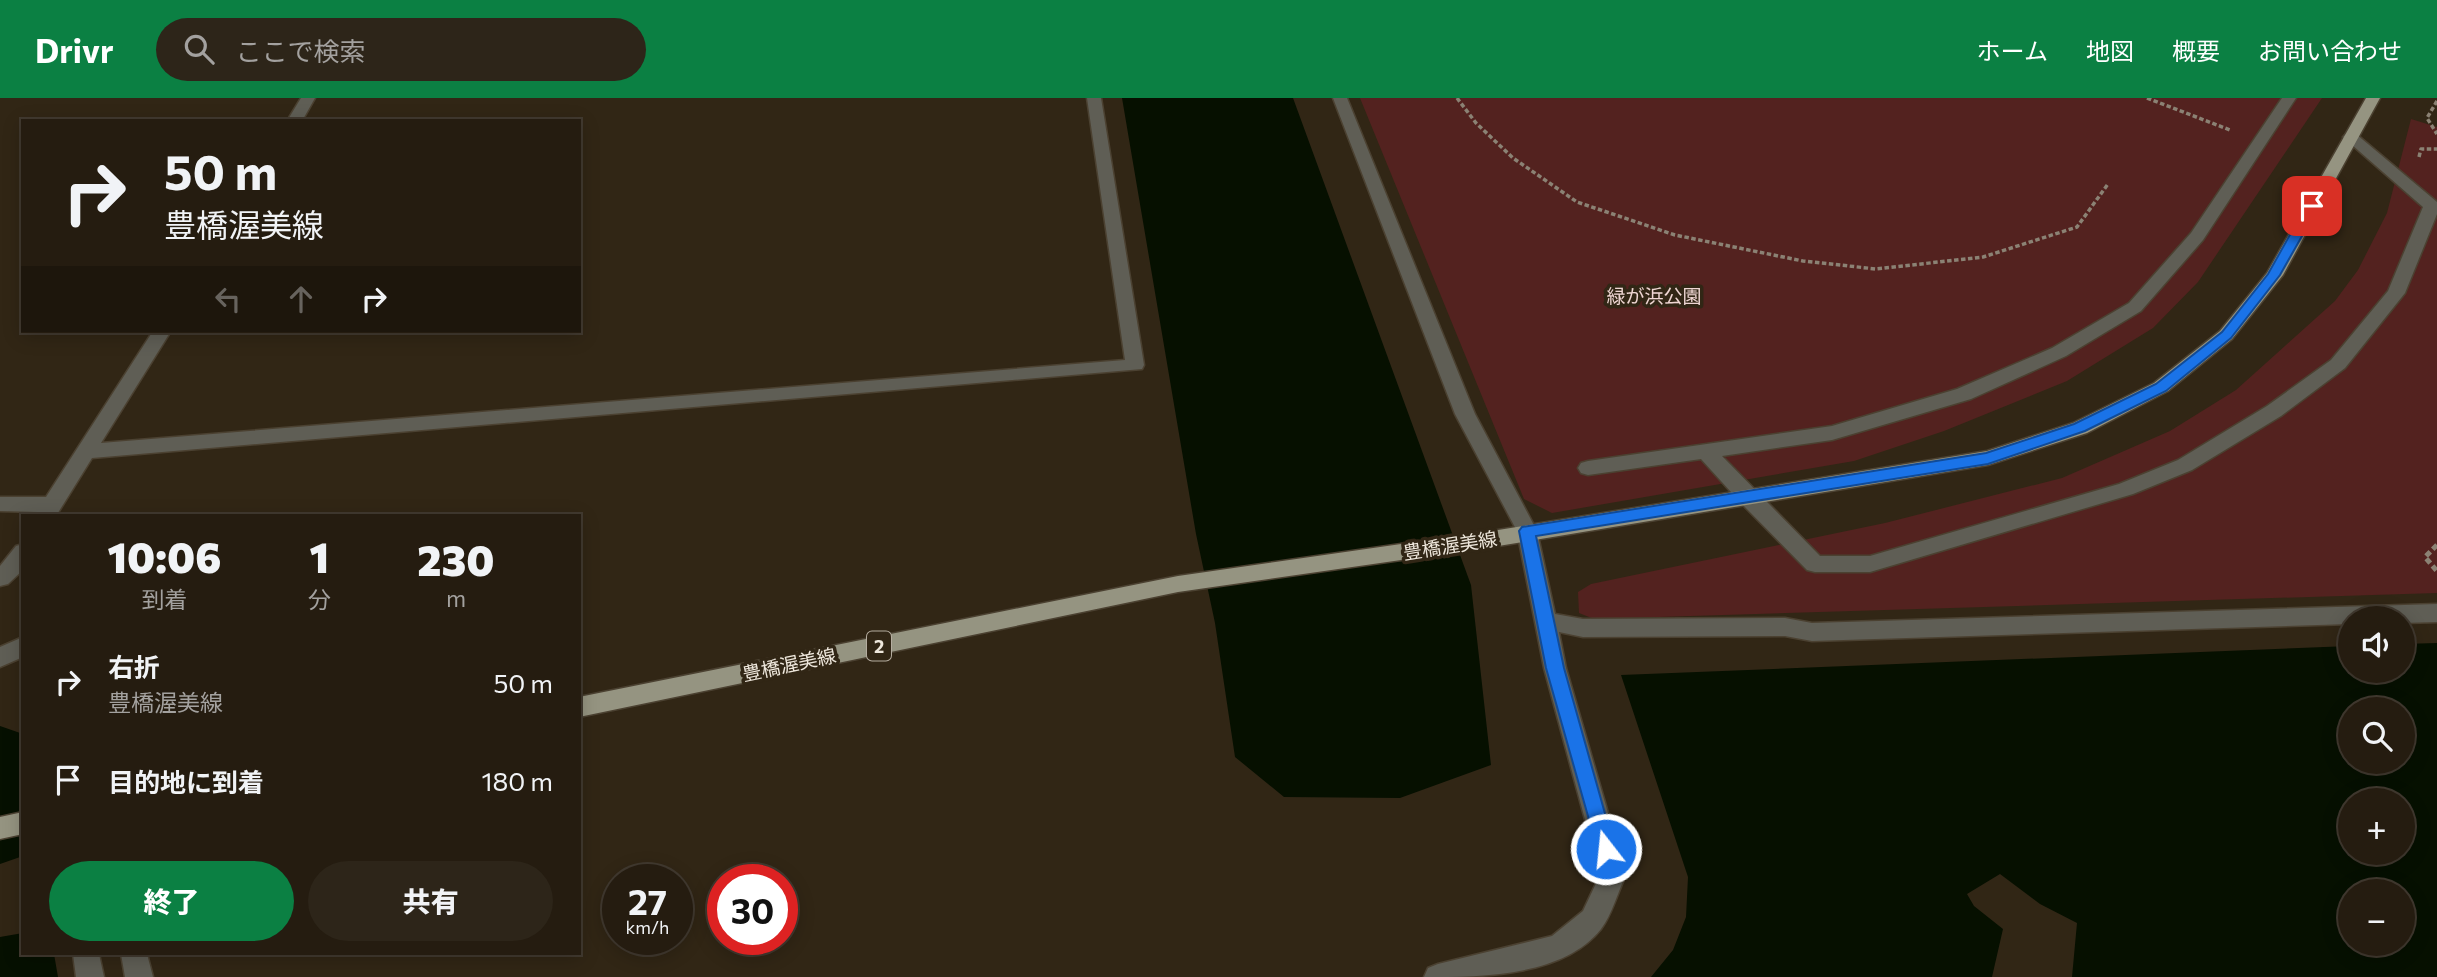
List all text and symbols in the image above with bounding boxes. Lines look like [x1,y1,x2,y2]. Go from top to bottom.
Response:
search box [156,18,646,81]
text: Drivr [35,29,114,70]
icon: search [180,30,218,68]
text: ここで検索 [236,35,366,66]
text: ホーム [1977,36,2048,65]
text: 地図 [2086,36,2134,65]
text: 概要 [2172,36,2220,65]
text: お問い合わせ [2258,36,2402,65]
text: 50 m [164,140,277,200]
icon: right [49,147,140,238]
pin [2282,176,2342,236]
icon: arrive [2293,187,2331,225]
text: 豊橋渥美線 [164,204,324,244]
icon: left [209,280,247,318]
icon: ahead [282,280,320,318]
icon: right [355,280,393,318]
park label: 緑が浜公園 [1606,284,1702,307]
street label: 豊橋渥美線 [1401,526,1499,564]
text: 10:06 [107,530,221,582]
text: 1 [310,530,329,582]
text: 230 [417,533,495,585]
text: m [446,584,466,612]
text: 到着 [141,585,187,613]
text: 分 [308,585,331,613]
map controls [2338,606,2415,956]
button: sound [2338,606,2415,683]
road number: 2 [867,632,891,660]
street label: 豊橋渥美線 [740,643,838,685]
text: 右折 [108,651,160,682]
icon: right [49,663,87,701]
text: 50 m [493,667,553,698]
text: 豊橋渥美線 [108,688,223,716]
button: search [2338,697,2415,774]
icon: arrive [49,761,87,799]
text: 180 m [481,765,553,796]
text: 目的地に到着 [108,766,264,797]
button: + [2338,788,2415,865]
position arrow [1569,812,1643,886]
button: 終了 [49,861,294,941]
button: 共有 [308,861,553,941]
speed limit sign: 30 [707,864,798,955]
text: 27 [628,879,667,922]
button: − [2338,879,2415,956]
text: km/h [626,916,669,938]

